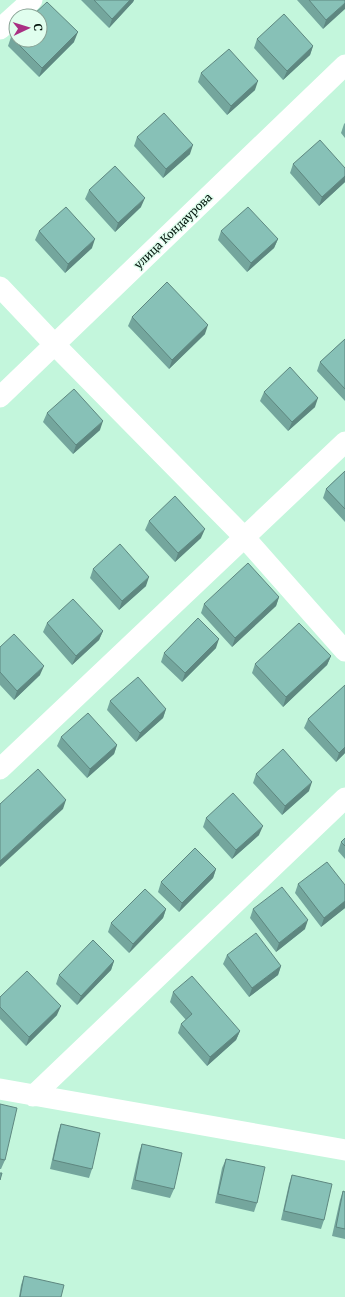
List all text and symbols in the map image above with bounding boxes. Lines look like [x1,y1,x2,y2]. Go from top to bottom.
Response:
north arrow [8,8,48,48]
text: С [31,23,45,31]
street label: улица Кондаурова [131,190,215,272]

